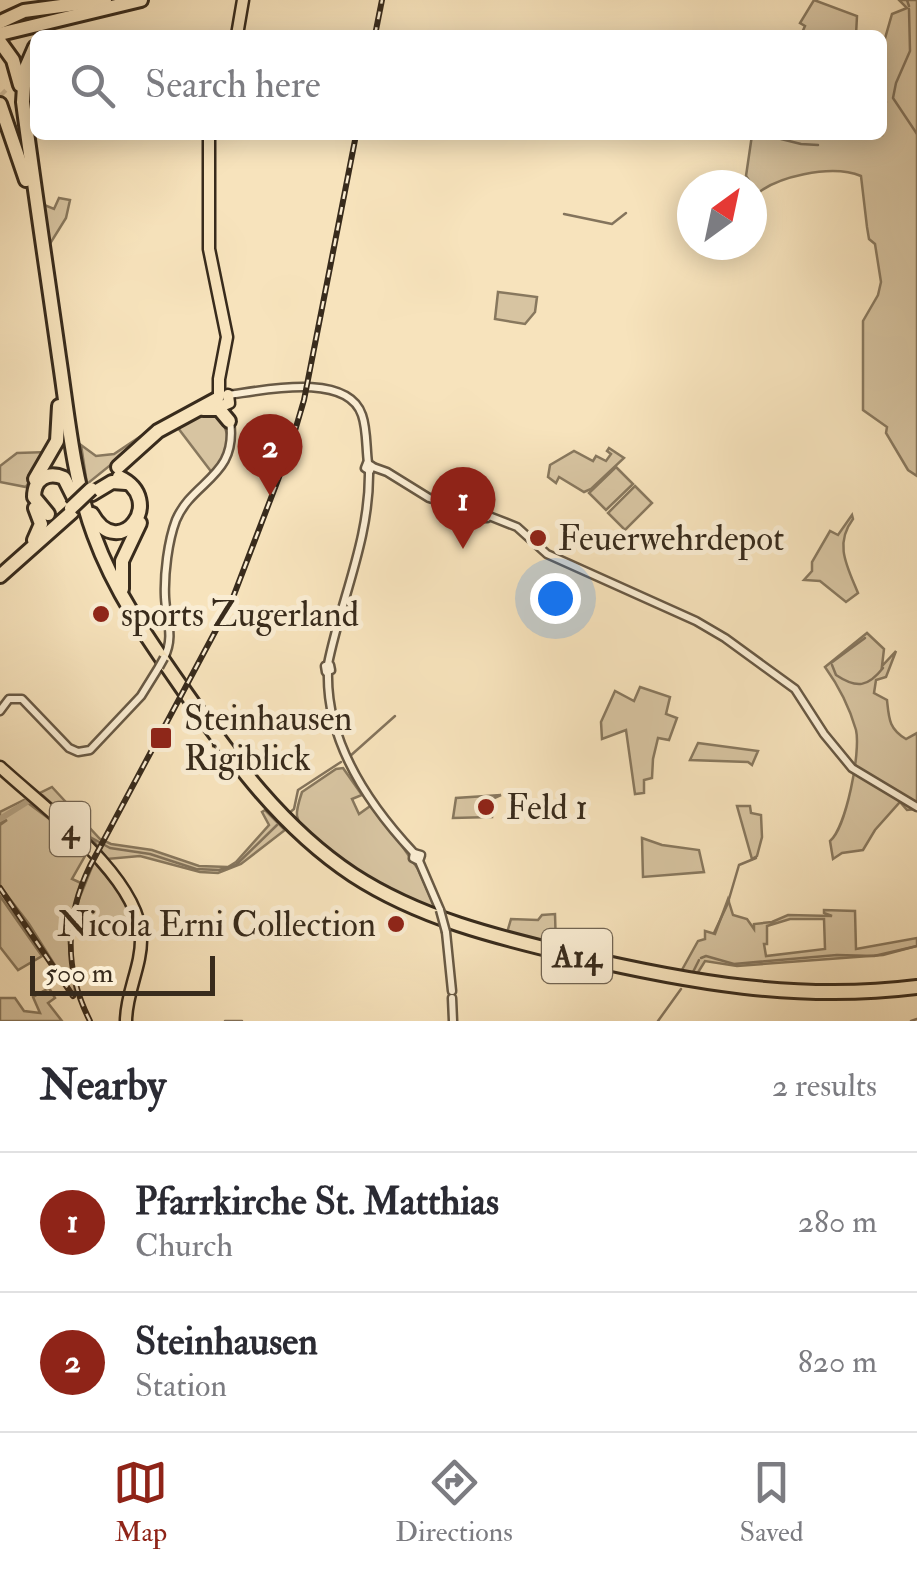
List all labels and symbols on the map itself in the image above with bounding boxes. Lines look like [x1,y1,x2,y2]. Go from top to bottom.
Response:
north arrow [677,170,767,260]
pin: 2 [238,414,302,496]
pin: 1 [430,466,496,549]
place label: Feuerwehrdepot [558,517,784,561]
marker: Feuerwehrdepot [527,527,549,549]
your location [530,573,581,624]
place label: sports Zugerland [121,593,359,637]
marker: sports Zugerland [90,603,112,625]
place label: Steinhausen Rigiblick [184,697,352,781]
marker: Steinhausen Rigiblick [148,725,174,751]
place label: Feld 1 [506,786,588,830]
marker: Feld 1 [475,796,497,818]
road number: 4 [50,802,90,856]
place label: Nicola Erni Collection [57,903,376,947]
marker: Nicola Erni Collection [385,913,407,935]
road number: A14 [542,929,612,983]
scale bar [30,951,215,996]

